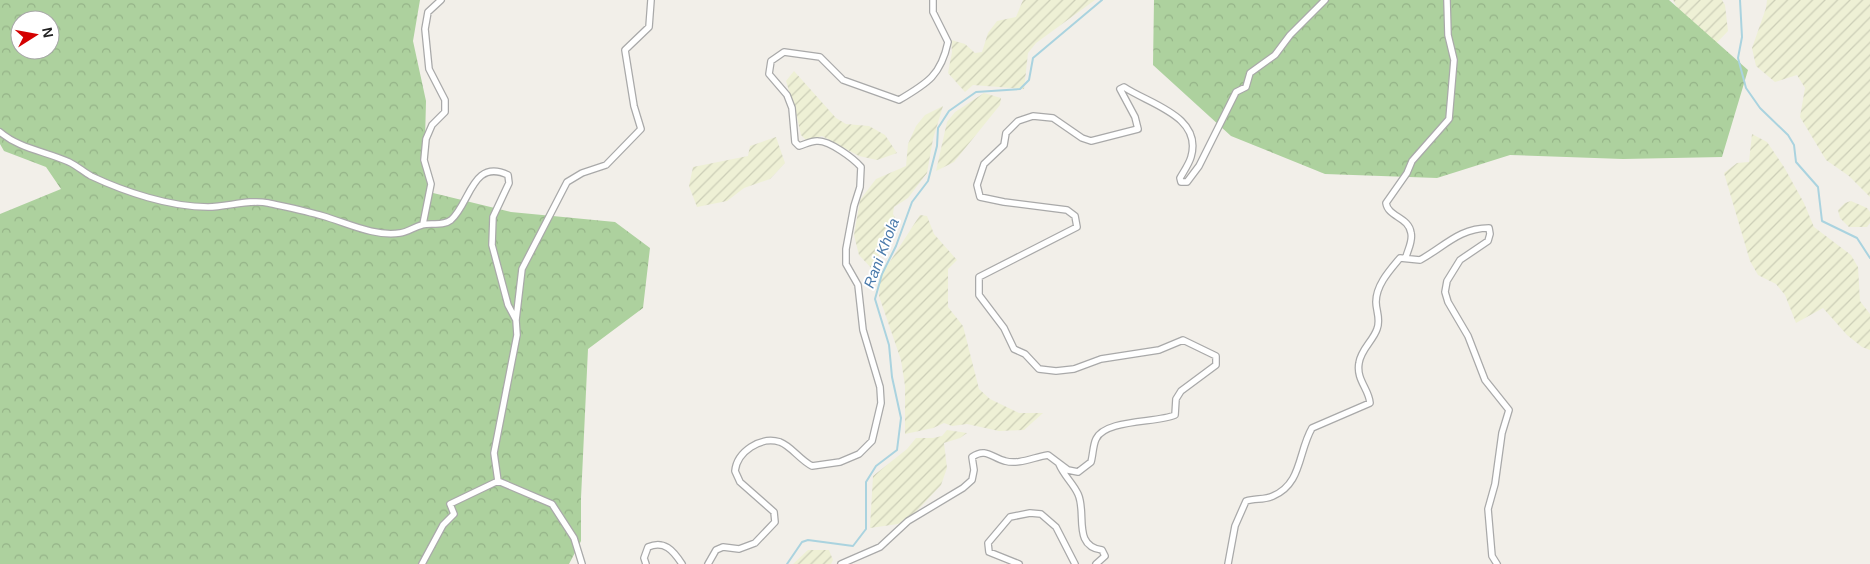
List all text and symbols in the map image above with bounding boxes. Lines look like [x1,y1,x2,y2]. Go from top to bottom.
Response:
north arrow [10,10,60,60]
text: N [39,26,57,39]
water label: Rani Khola [860,216,902,290]

